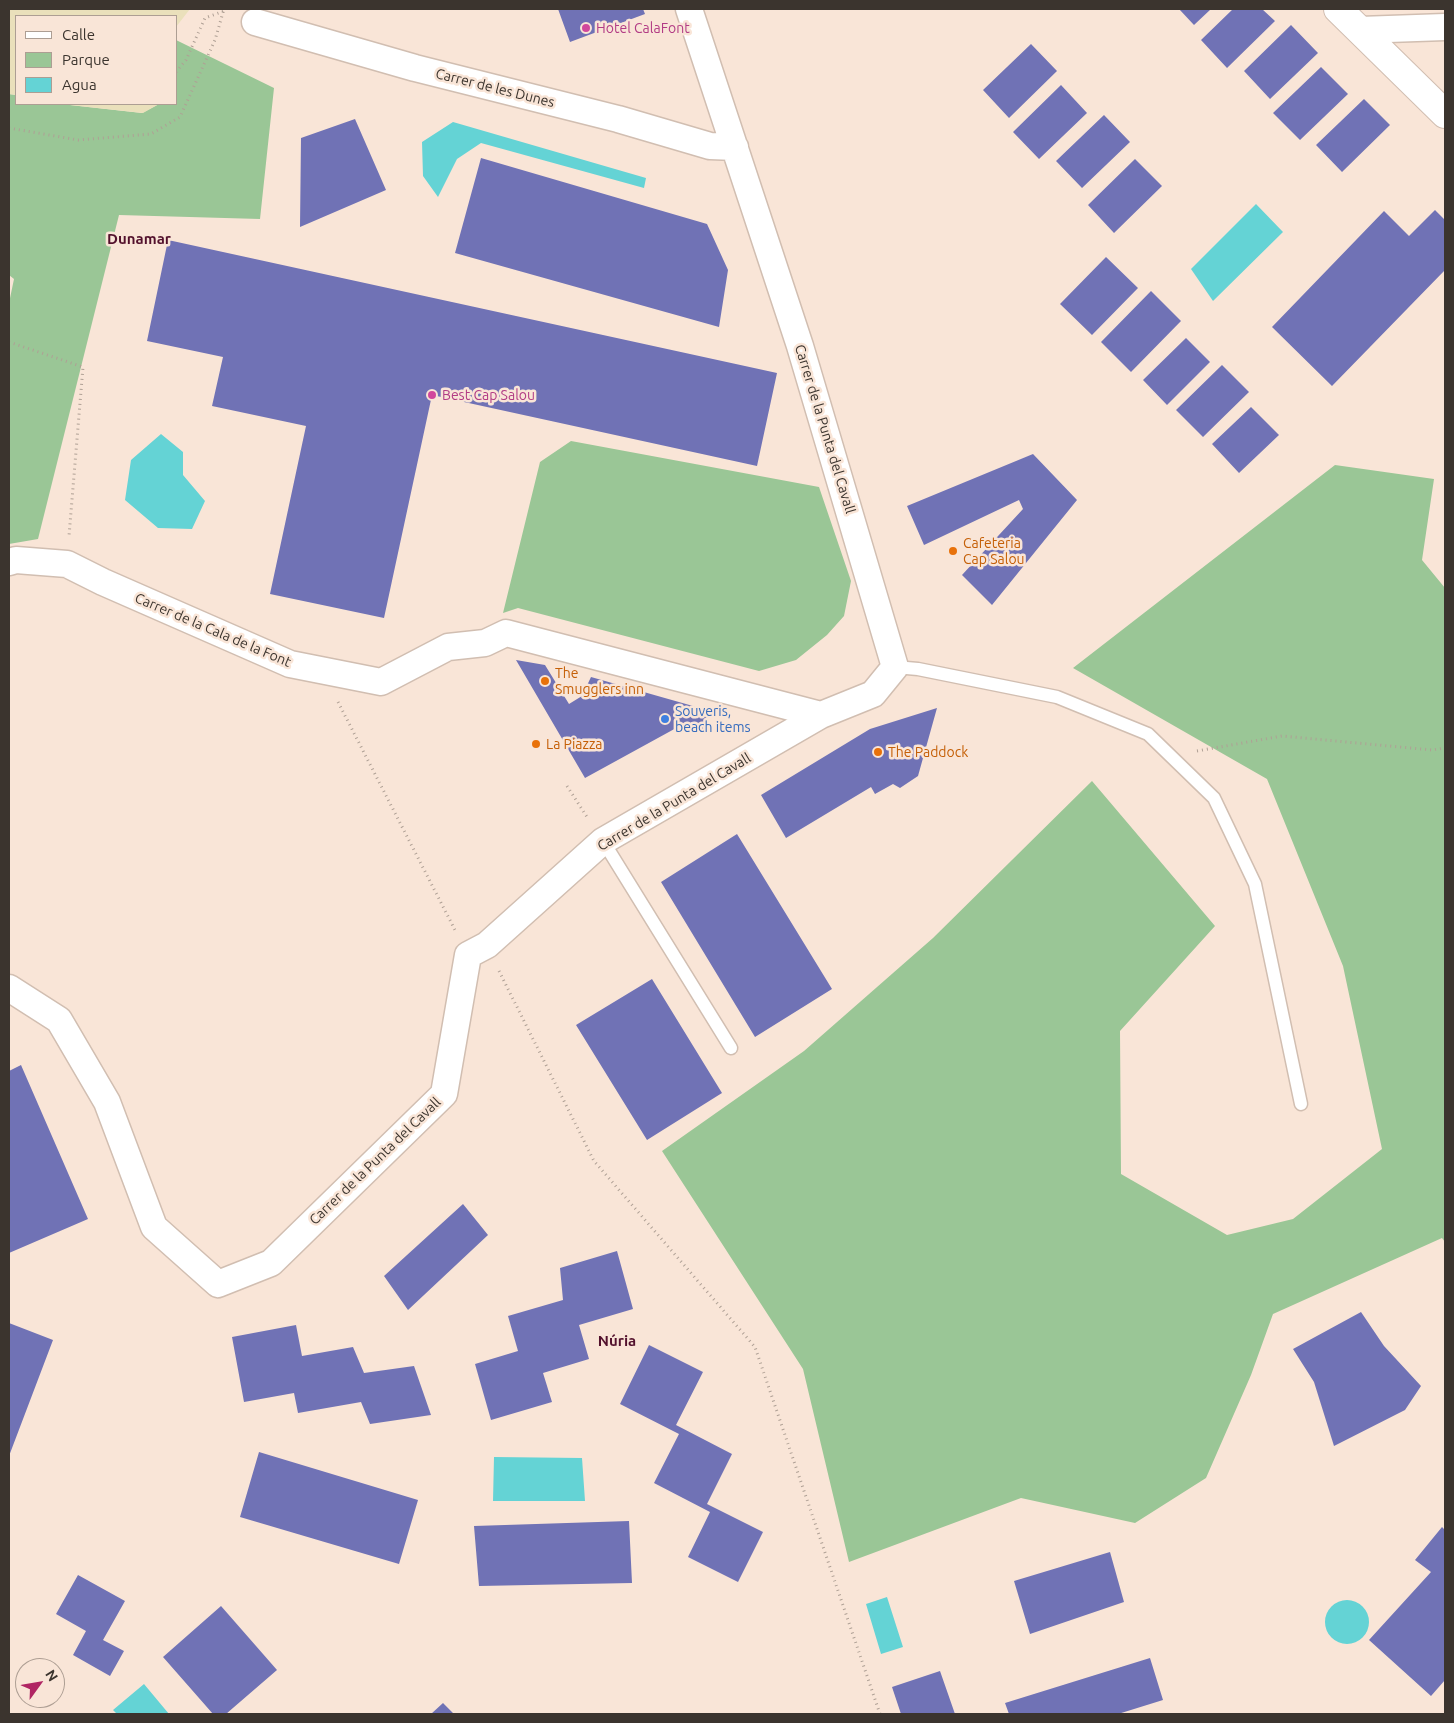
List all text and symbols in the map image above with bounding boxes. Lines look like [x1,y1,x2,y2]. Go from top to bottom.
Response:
legend [15,15,178,105]
place label: Hotel CalaFont [596,20,690,36]
marker: Hotel CalaFont [580,22,592,34]
text: Calle [62,26,95,43]
text: Parque [62,51,110,68]
street label: Carrer de les Dunes [434,65,556,111]
text: Agua [62,76,97,93]
district label: Dunamar [107,230,171,248]
street label: Carrer de la Punta del Cavall [791,342,859,516]
place label: Best Cap Salou [442,387,535,403]
marker: Best Cap Salou [426,389,438,401]
place label: Cafeteria Cap Salou [963,535,1025,568]
marker: Cafeteria Cap Salou [947,545,959,557]
street label: Carrer de la Cala de la Font [132,589,294,671]
place label: The Smugglers inn [555,665,644,698]
marker: The Smugglers inn [539,675,551,687]
place label: Souveris, beach items [675,703,751,736]
marker: Souveris, beach items [659,713,671,725]
place label: La Piazza [546,736,603,752]
marker: La Piazza [530,738,542,750]
place label: The Paddock [888,744,968,760]
marker: The Paddock [872,746,884,758]
street label: Carrer de la Punta del Cavall [594,749,754,855]
street label: Carrer de la Punta del Cavall [306,1094,444,1228]
district label: Núria [598,1332,636,1350]
north arrow [15,1658,65,1708]
text: N [42,1667,61,1684]

